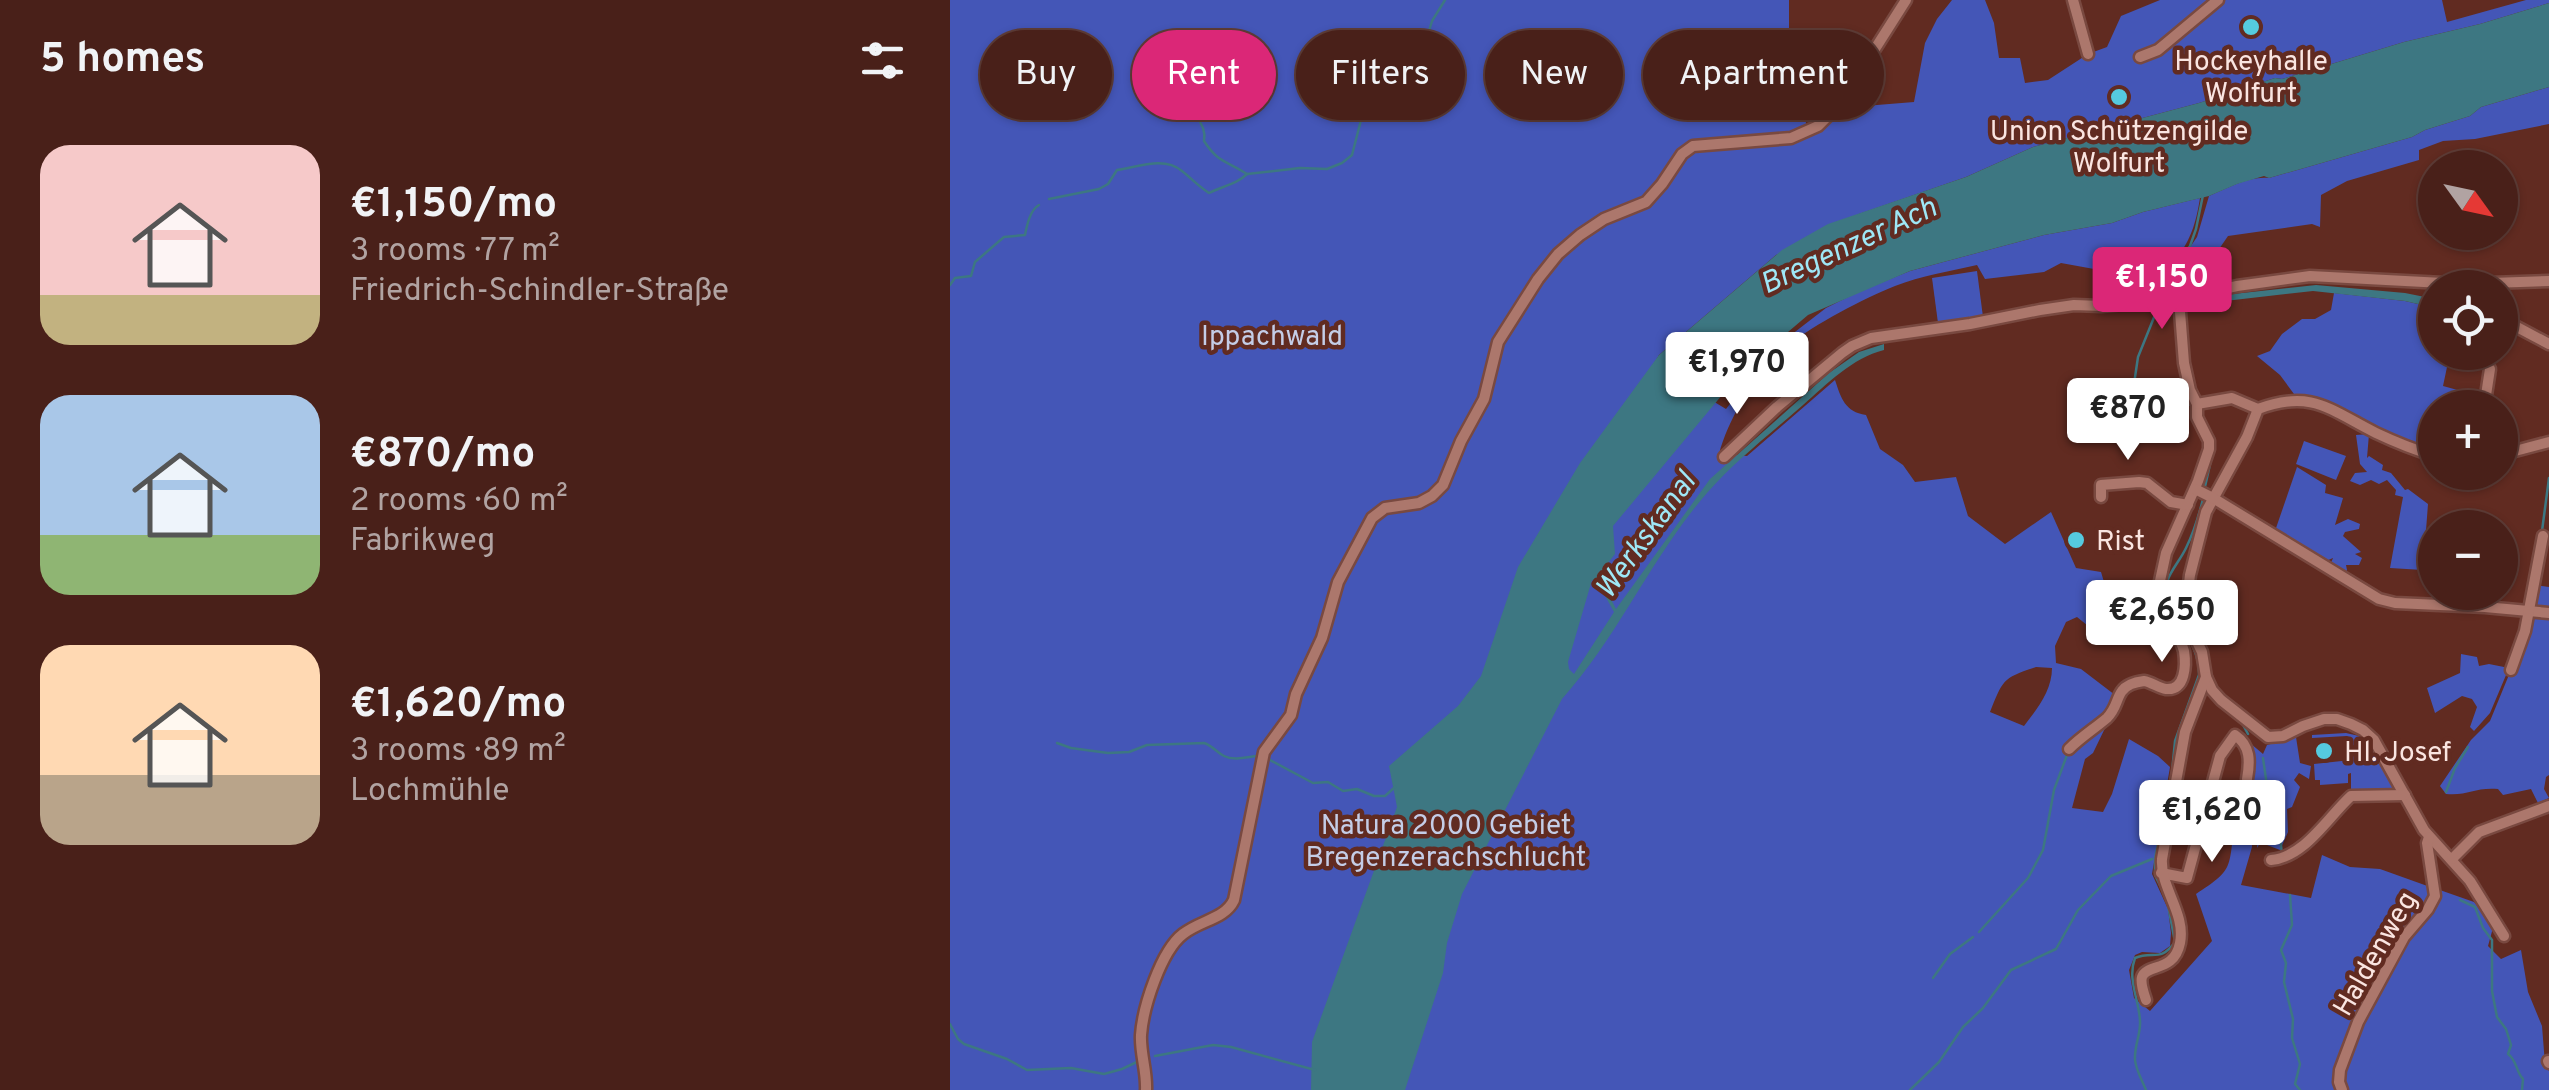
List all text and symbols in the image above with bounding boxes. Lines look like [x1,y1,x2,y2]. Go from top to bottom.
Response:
marker: Hockeyhalle Wolfurt [2240,16,2262,38]
chip: Buy [980,30,1112,120]
chip: Rent [1132,30,1276,120]
chip: Filters [1296,30,1465,120]
chip: New [1485,30,1623,120]
chip: Apartment [1643,30,1884,120]
icon: filters [855,33,910,88]
text: 5 homes [40,34,205,87]
place label: Hockeyhalle Wolfurt [2174,45,2328,113]
marker: Union Schützengilde Wolfurt [2108,86,2130,108]
place label: Union Schützengilde Wolfurt [1990,115,2248,183]
north arrow [2418,150,2518,250]
map controls [2418,150,2518,610]
text: €1,150/mo [350,179,557,232]
icon: home [120,185,240,305]
water label: Bregenzer Ach [1755,190,1943,304]
text: 3 rooms · 77 m² [350,232,560,272]
pin: €1,150 [2081,247,2243,332]
text: €1,150 [2115,259,2209,299]
button: locate [2418,270,2518,370]
text: Friedrich-Schindler-Straße [350,272,729,312]
park label: Ippachwald [1201,320,1343,356]
pin: €1,970 [1656,332,1818,417]
text: €1,970 [1688,344,1786,384]
pin: €870 [2069,378,2187,463]
text: €870 [2089,390,2167,430]
button: + [2418,390,2518,490]
text: €870/mo [350,429,535,482]
icon: home [120,435,240,555]
water label: Werkskanal [1589,465,1706,607]
text: 2 rooms · 60 m² [350,482,568,522]
button: − [2418,510,2518,610]
text: Fabrikweg [350,522,495,562]
place label: Rist [2096,525,2145,561]
marker: Rist [2065,529,2087,551]
pin: €2,650 [2081,580,2243,665]
text: €2,650 [2108,592,2216,632]
text: €1,620/mo [350,679,566,732]
icon: home [120,685,240,805]
text: 3 rooms · 89 m² [350,732,566,772]
place label: Hl. Josef [2344,736,2451,772]
marker: Hl. Josef [2313,740,2335,762]
text: Lochmühle [350,772,509,812]
pin: €1,620 [2131,780,2293,865]
text: €1,620 [2161,792,2263,832]
park label: Natura 2000 Gebiet Bregenzerachschlucht [1306,809,1586,877]
street label: Haldenweg [2326,886,2427,1023]

